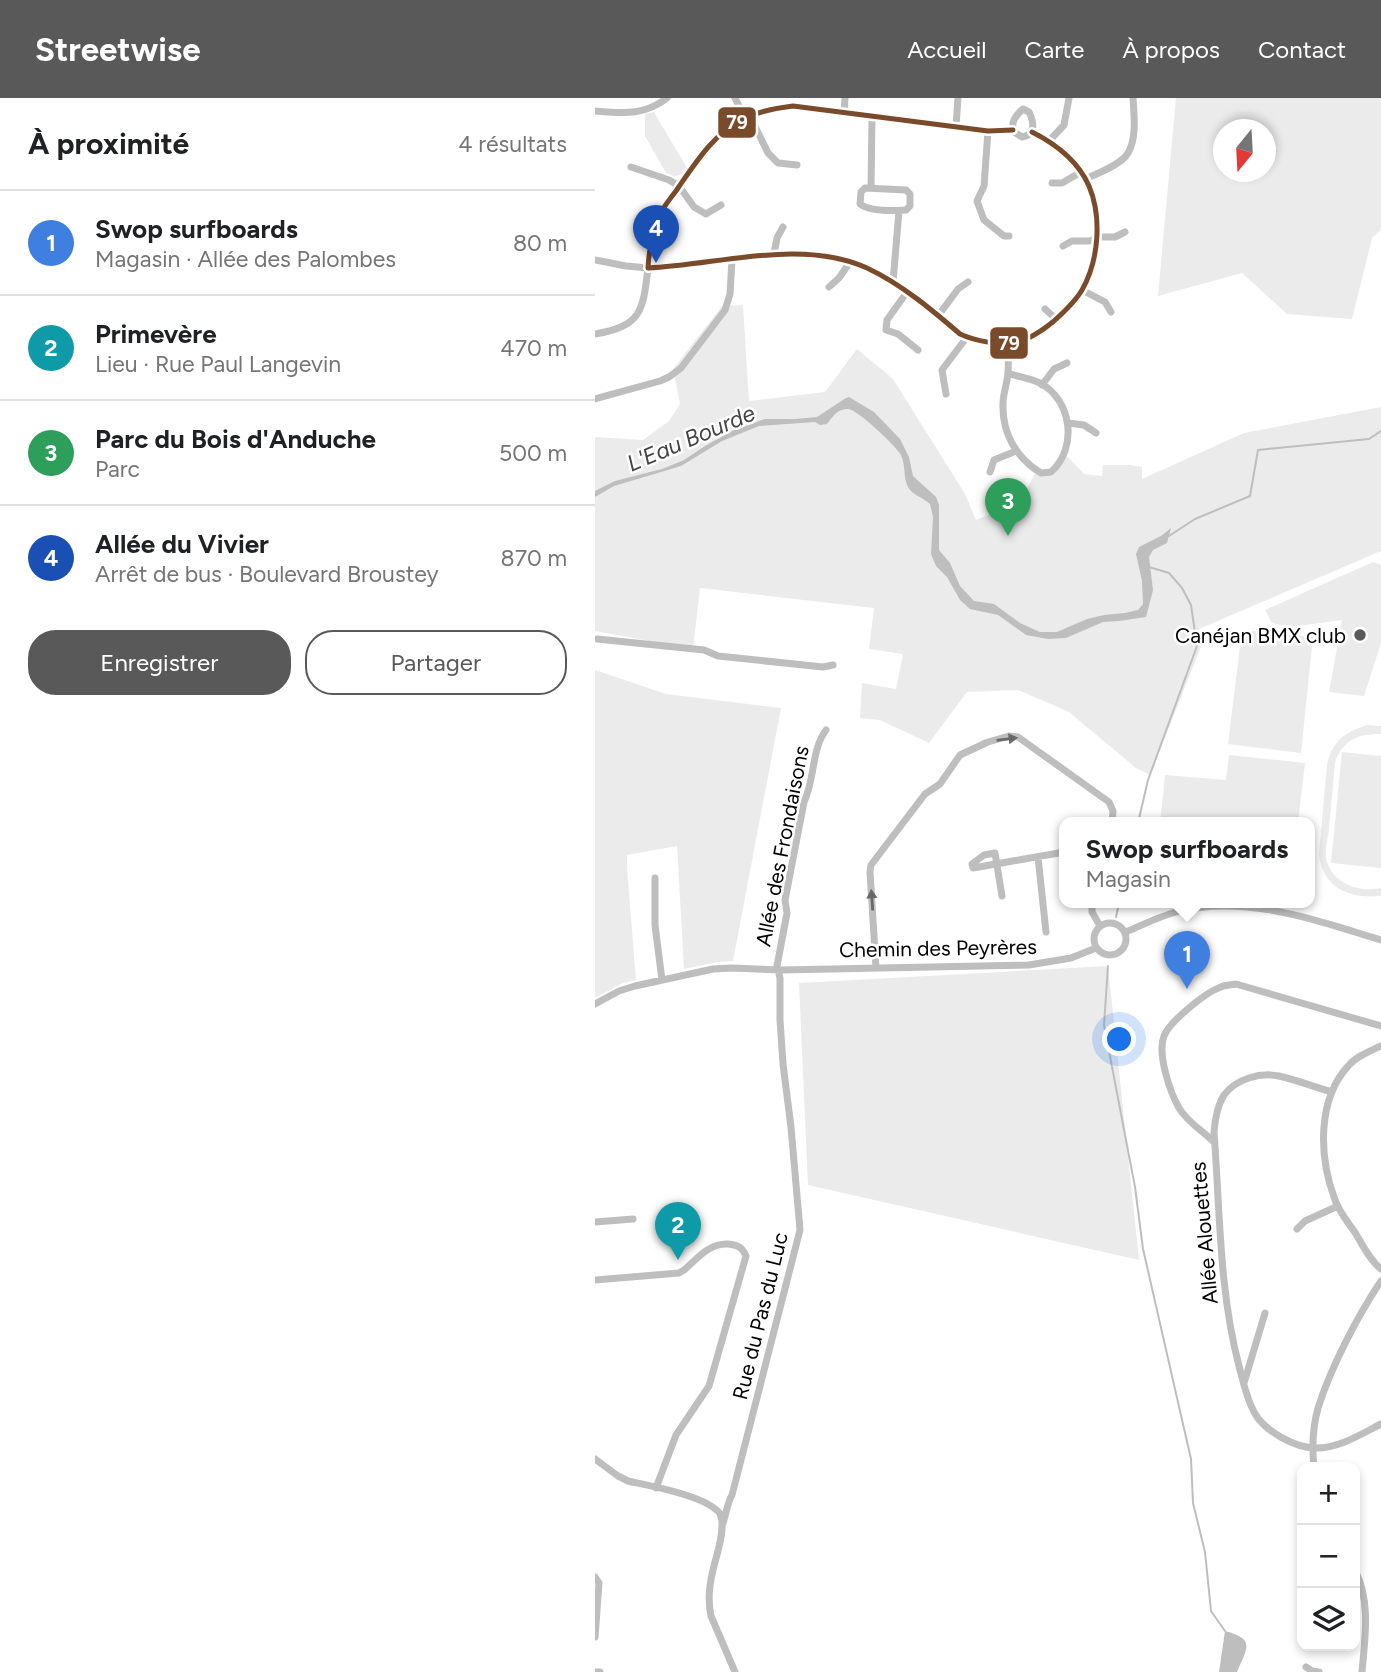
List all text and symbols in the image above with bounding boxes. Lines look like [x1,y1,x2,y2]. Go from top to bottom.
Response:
text: Streetwise [35,30,201,69]
text: Accueil [907,35,987,64]
text: Carte [1025,35,1084,64]
text: À propos [1122,35,1220,64]
text: Contact [1258,35,1346,64]
line badge: 79 [717,106,757,139]
text: 79 [726,111,748,134]
north arrow [1213,119,1276,182]
text: À proximité [28,125,189,162]
text: 4 résultats [458,130,567,158]
pin: 4 [633,205,679,263]
text: Swop surfboards [95,213,298,245]
text: 1 [46,229,56,257]
text: 80 m [513,229,567,257]
text: Magasin · Allée des Palombes [95,245,396,273]
text: Primevère [95,318,217,350]
line badge: 79 [989,326,1029,360]
text: 79 [998,332,1020,355]
text: 2 [44,334,58,362]
text: 470 m [500,334,567,362]
text: Lieu · Rue Paul Langevin [95,350,341,378]
water label: L'Eau Bourde [623,398,760,478]
text: Parc du Bois d'Anduche [95,423,376,455]
text: 3 [45,439,57,467]
text: 500 m [499,439,567,467]
text: Parc [95,455,140,483]
pin: 3 [985,478,1031,536]
text: Allée du Vivier [95,528,269,560]
text: 4 [44,544,58,572]
text: 870 m [501,544,567,572]
text: Arrêt de bus · Boulevard Broustey [95,560,439,588]
place label: Canéjan BMX club [1175,623,1346,648]
marker: Canéjan BMX club [1352,627,1368,643]
button: Enregistrer [28,630,291,695]
button: Partager [305,630,567,695]
one-way arrow [996,733,1018,744]
street label: Allée des Frondaisons [750,744,814,948]
popup [1059,817,1315,908]
text: Swop surfboards [1086,833,1288,865]
text: Magasin [1086,865,1171,893]
one-way arrow [866,888,877,910]
pin: 1 [1164,931,1210,989]
street label: Chemin des Peyrères [839,934,1037,962]
your location [1102,1022,1136,1056]
street label: Allée Alouettes [1185,1161,1223,1305]
pin: 2 [655,1202,701,1260]
street label: Rue du Pas du Luc [727,1230,793,1402]
map controls [1297,1462,1360,1651]
button: + [1297,1462,1360,1525]
button: − [1297,1525,1360,1588]
button: layers [1297,1588,1360,1651]

